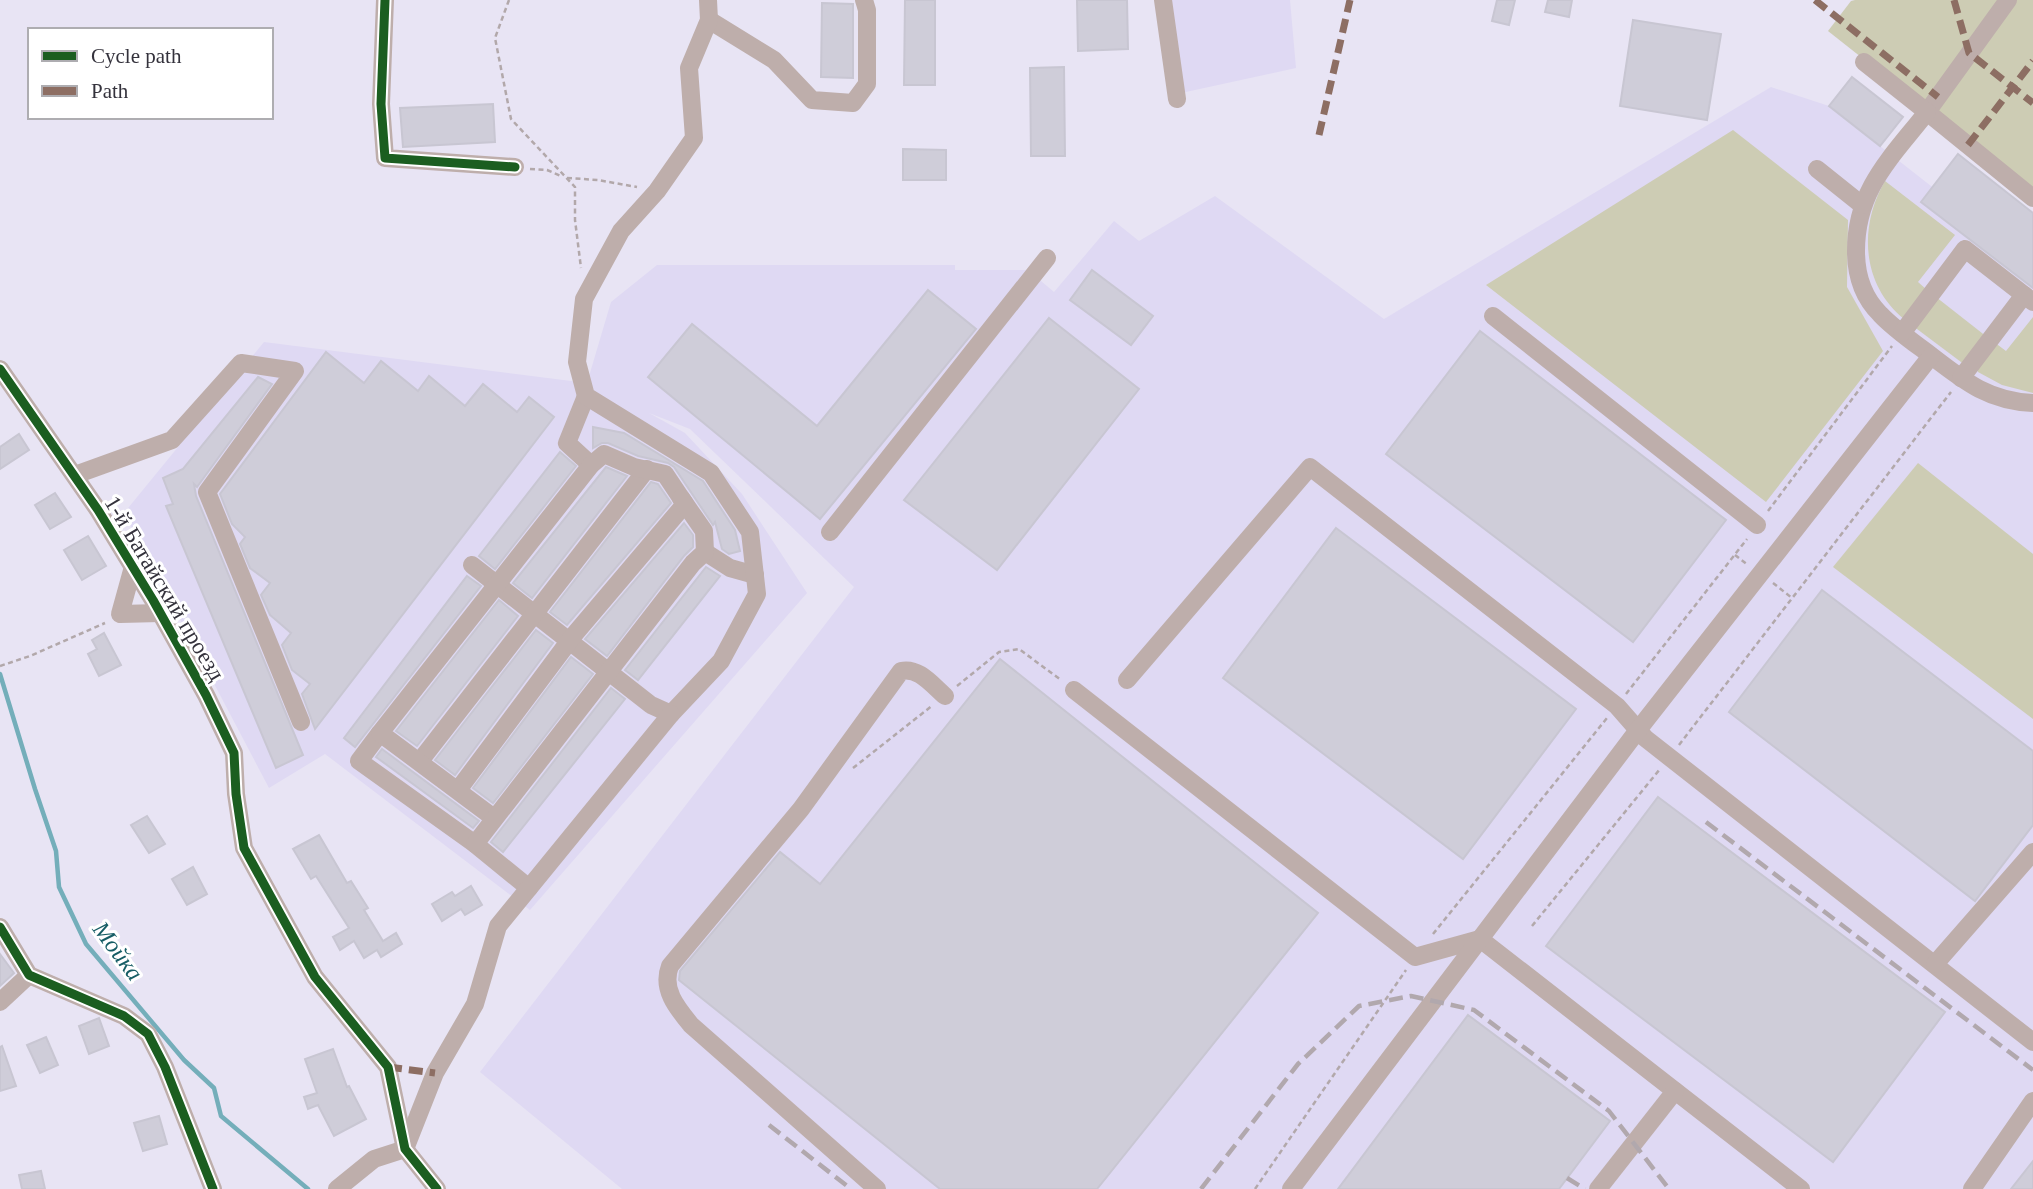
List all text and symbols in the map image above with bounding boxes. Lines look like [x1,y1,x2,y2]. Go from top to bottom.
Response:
legend [28,28,273,119]
text: Cycle path [91,44,182,68]
text: Path [91,79,129,103]
street label: 1-й Батайский проезд [99,491,230,685]
water label: Мойка [87,916,148,985]

